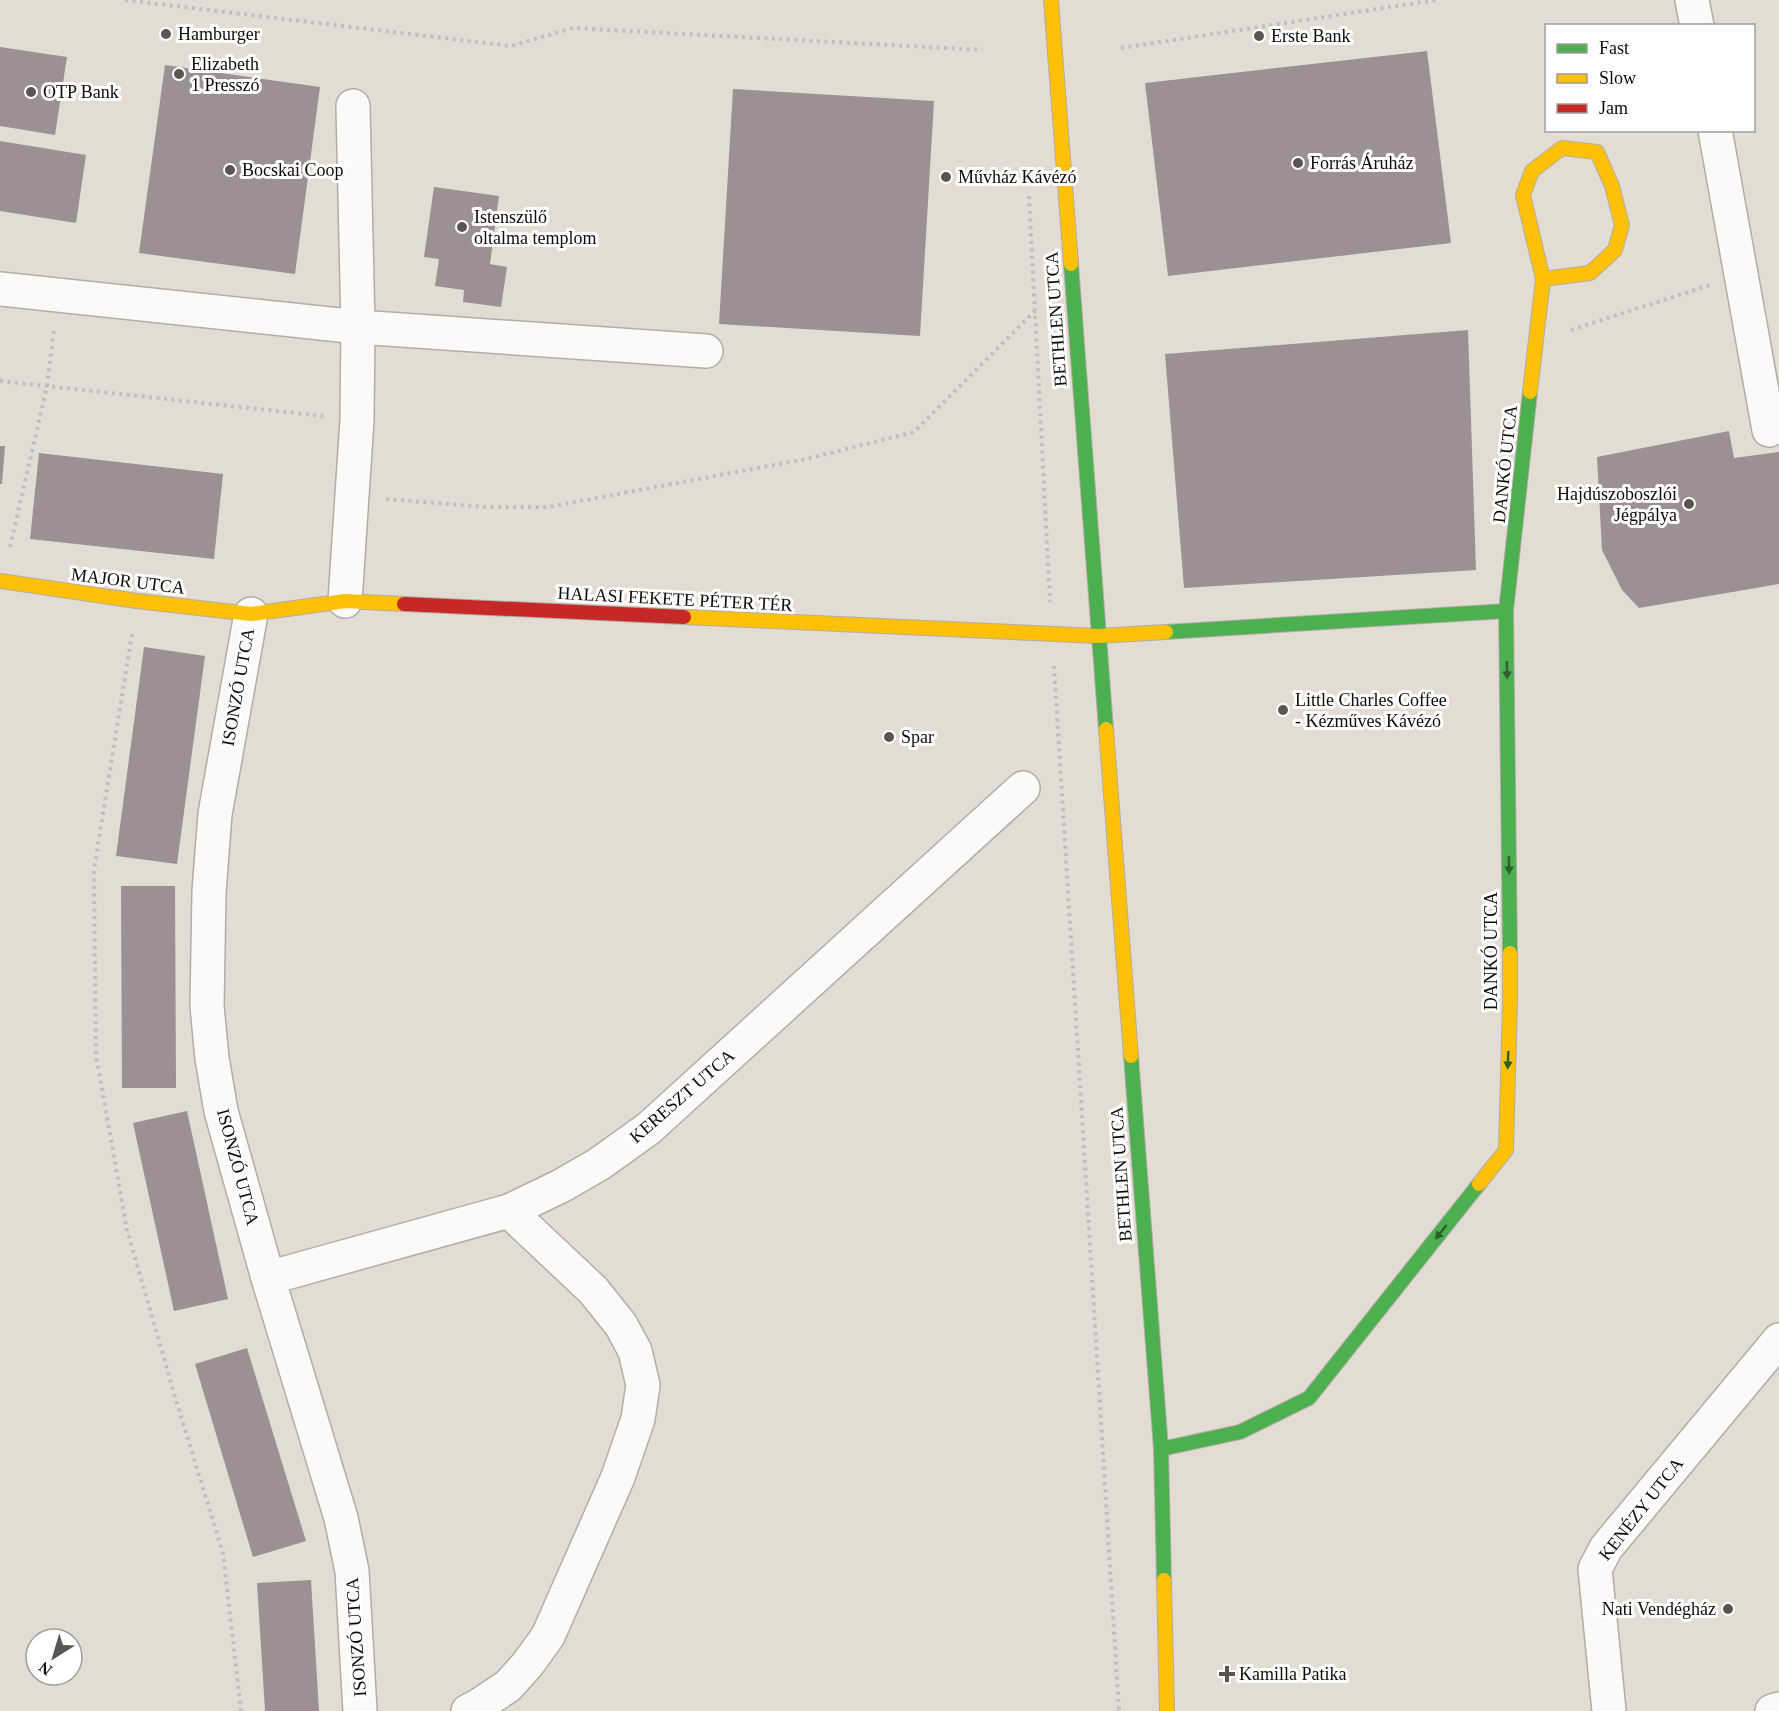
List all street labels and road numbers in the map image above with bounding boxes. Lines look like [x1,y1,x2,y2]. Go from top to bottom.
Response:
street label: BETHLEN UTCA [1041,251,1071,387]
street label: DANKÓ UTCA [1488,404,1521,524]
street label: MAJOR UTCA [70,564,186,598]
street label: HALASI FEKETE PÉTER TÉR [557,582,793,615]
street label: ISONZÓ UTCA [217,626,258,748]
street label: DANKÓ UTCA [1480,892,1501,1010]
street label: KERESZT UTCA [626,1045,738,1147]
street label: ISONZÓ UTCA [213,1106,264,1227]
street label: BETHLEN UTCA [1106,1106,1136,1242]
street label: KENÉZY UTCA [1594,1453,1687,1564]
street label: ISONZÓ UTCA [341,1577,370,1697]

